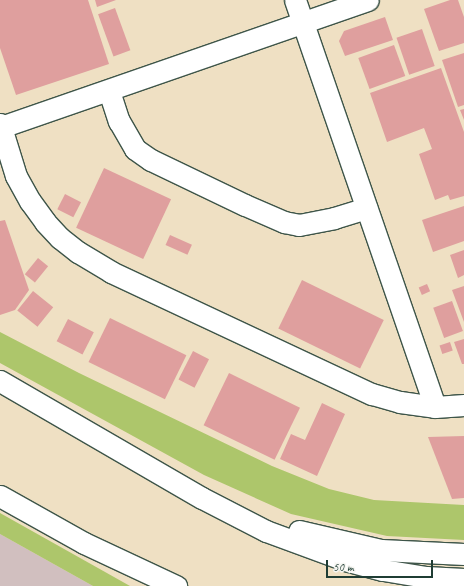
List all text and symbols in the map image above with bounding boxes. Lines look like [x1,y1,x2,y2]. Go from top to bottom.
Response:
scale bar [328,552,435,578]
text: 50 m [333,559,353,575]

